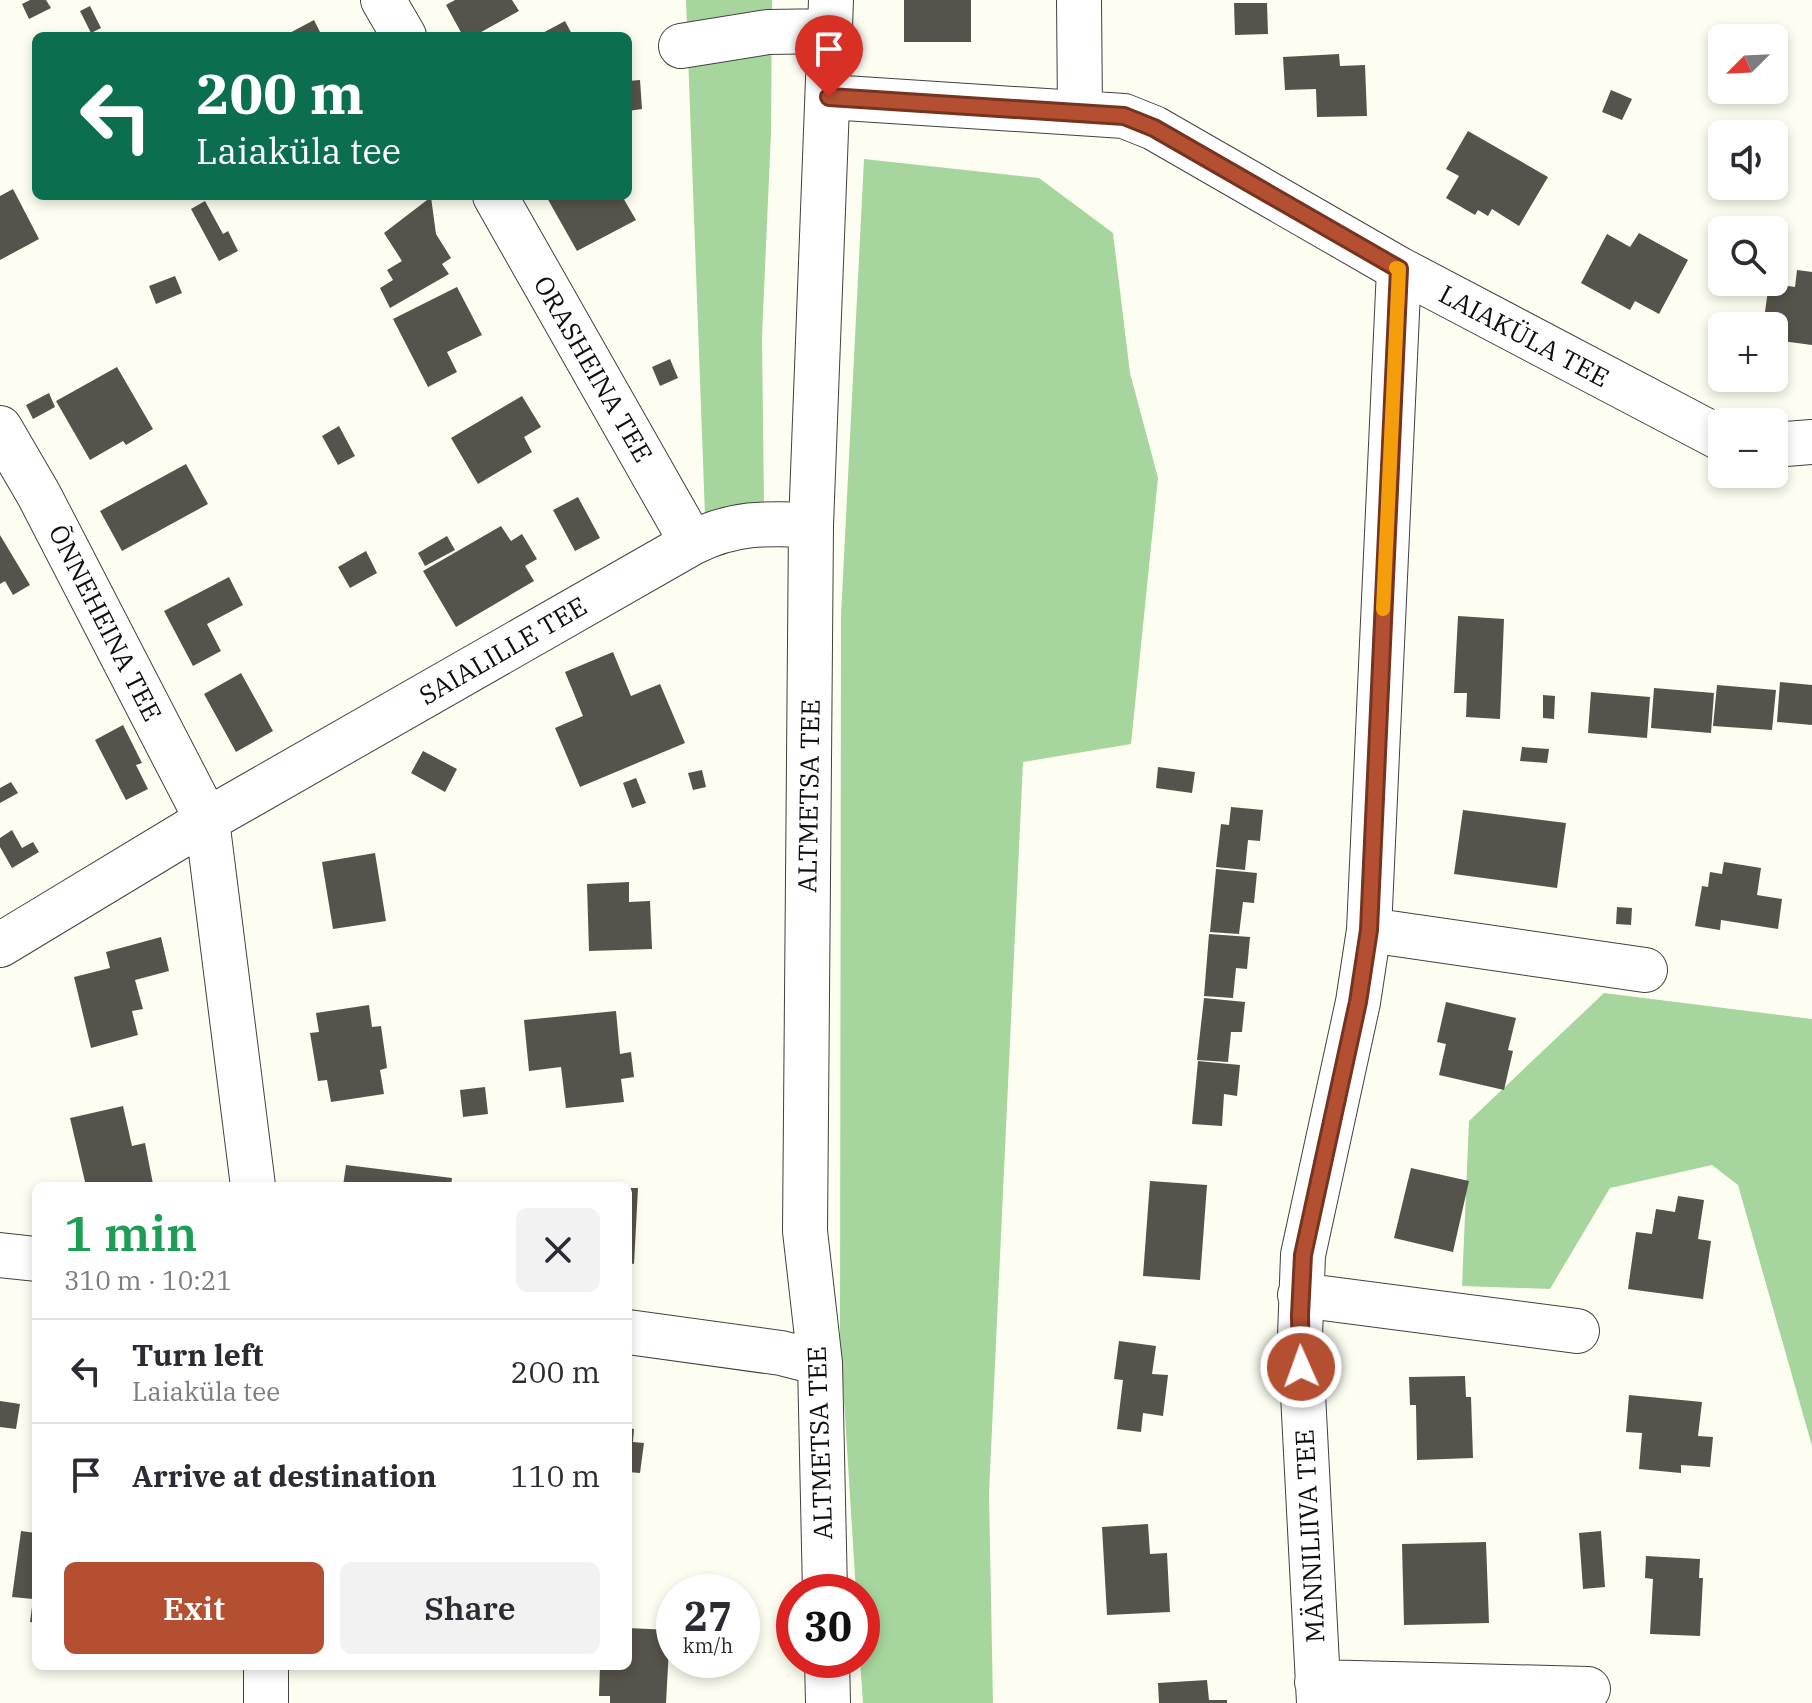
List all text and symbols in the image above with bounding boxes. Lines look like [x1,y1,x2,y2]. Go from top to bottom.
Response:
pin [795,15,863,97]
north arrow [1708,24,1788,104]
map controls [1708,24,1788,488]
icon: arrive [807,27,851,71]
text: 200 m [196,57,364,129]
icon: left [64,64,168,168]
button: sound [1708,120,1788,200]
text: Laiaküla tee [196,127,401,174]
button: search [1708,216,1788,296]
street label: ORASHEINA TEE [527,269,661,468]
street label: LAIAKÜLA TEE [1434,276,1615,394]
button: + [1708,312,1788,392]
button: − [1708,408,1788,488]
street label: ÕNNEHEINA TEE [42,519,170,726]
street label: SAIALILLE TEE [413,588,592,712]
street label: ALTMETSA TEE [789,699,827,893]
text: 1 min [64,1202,197,1264]
button: close [516,1208,600,1292]
text: 310 m · 10:21 [64,1263,232,1297]
position arrow [1259,1325,1343,1409]
text: Turn left [132,1335,264,1374]
street label: ALTMETSA TEE [799,1346,839,1540]
icon: left [64,1349,108,1393]
text: 200 m [510,1352,600,1391]
text: Laiaküla tee [132,1374,280,1408]
street label: MÄNNILIIVA TEE [1286,1429,1332,1644]
icon: arrive [64,1453,108,1497]
text: Arrive at destination [132,1456,437,1495]
text: 110 m [510,1456,600,1495]
button: Exit [64,1562,324,1654]
button: Share [340,1562,600,1654]
speed limit sign: 30 [776,1574,880,1678]
text: 27 [684,1590,732,1642]
text: km/h [683,1632,733,1659]

